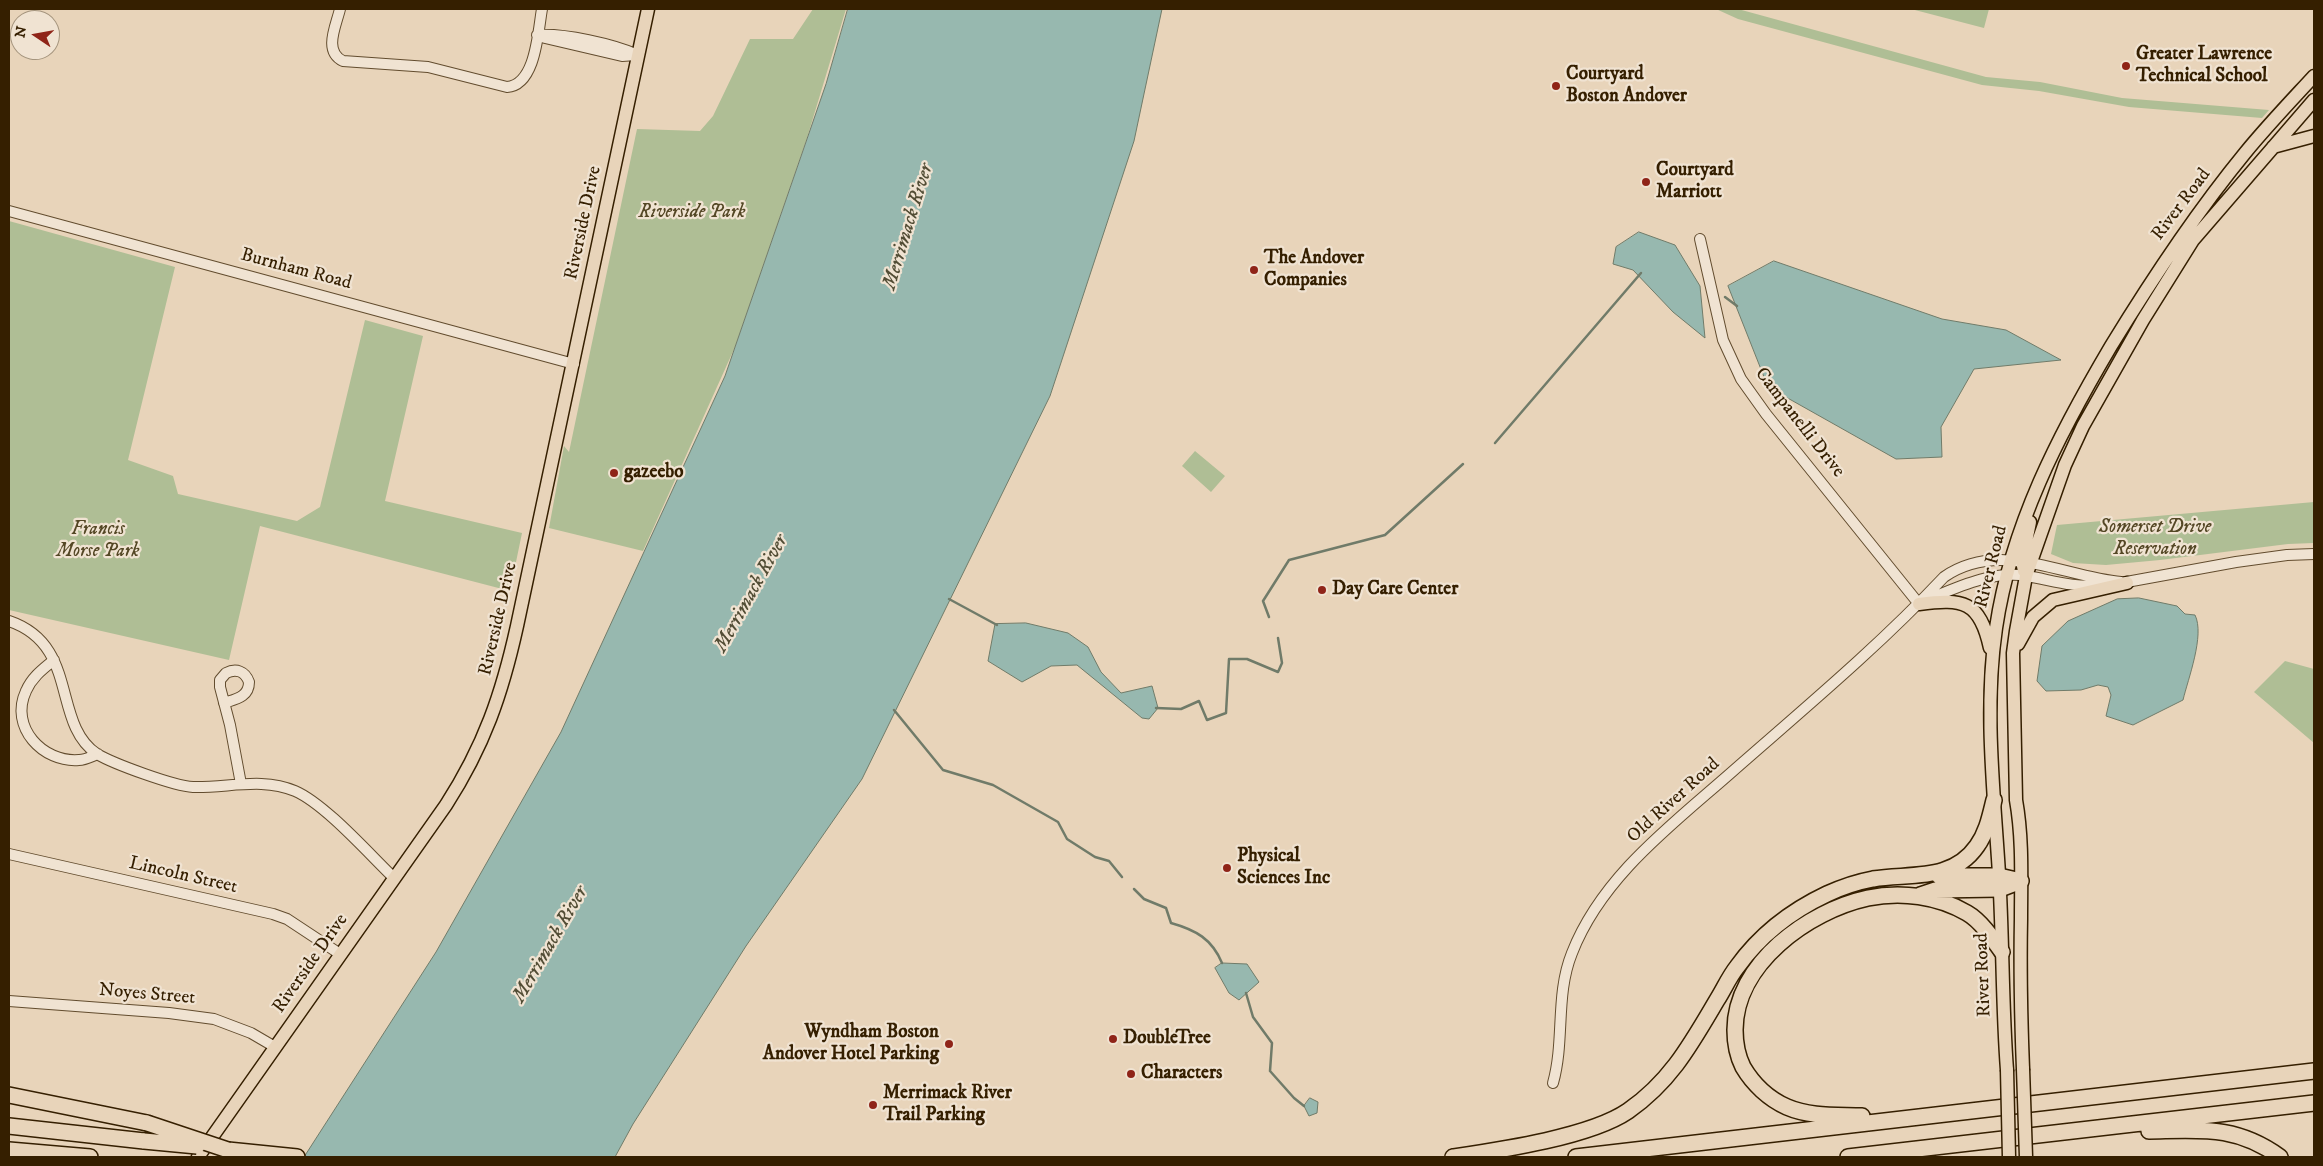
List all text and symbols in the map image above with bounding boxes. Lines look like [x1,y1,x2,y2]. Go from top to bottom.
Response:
north arrow [10,10,60,60]
text: N [11,25,31,40]
place label: Greater Lawrence Technical School [2136,44,2272,88]
marker: Greater Lawrence Technical School [2120,60,2132,72]
place label: Courtyard Boston Andover [1566,64,1687,108]
marker: Courtyard Boston Andover [1550,80,1562,92]
place label: Courtyard Marriott [1656,160,1734,204]
water label: Merrimack River [878,161,940,293]
street label: Riverside Drive [561,164,607,282]
street label: River Road [2148,165,2216,245]
marker: Courtyard Marriott [1640,176,1652,188]
park label: Riverside Park [639,202,745,224]
street label: Burnham Road [238,244,354,296]
place label: The Andover Companies [1264,248,1364,292]
marker: The Andover Companies [1248,264,1260,276]
street label: Campanelli Drive [1749,364,1849,482]
place label: gazeebo [624,462,683,484]
marker: gazeebo [608,467,620,479]
park label: Somerset Drive Reservation [2099,517,2211,561]
park label: Francis Morse Park [57,519,139,563]
street label: River Road [1971,523,2013,611]
water label: Merrimack River [710,531,794,657]
street label: Riverside Drive [475,560,523,678]
place label: Day Care Center [1332,579,1458,601]
marker: Day Care Center [1316,584,1328,596]
street label: Old River Road [1623,753,1725,849]
place label: Physical Sciences Inc [1237,846,1330,890]
street label: Lincoln Street [127,852,239,900]
marker: Physical Sciences Inc [1221,862,1233,874]
water label: Merrimack River [508,883,594,1007]
street label: Riverside Drive [268,910,354,1018]
street label: River Road [1971,933,1997,1017]
street label: Noyes Street [98,979,196,1011]
place label: Wyndham Boston Andover Hotel Parking [763,1022,939,1066]
place label: DoubleTree [1123,1028,1211,1050]
marker: DoubleTree [1107,1033,1119,1045]
marker: Wyndham Boston Andover Hotel Parking [943,1038,955,1050]
place label: Characters [1141,1063,1222,1085]
marker: Characters [1125,1068,1137,1080]
place label: Merrimack River Trail Parking [883,1083,1012,1127]
marker: Merrimack River Trail Parking [867,1099,879,1111]

